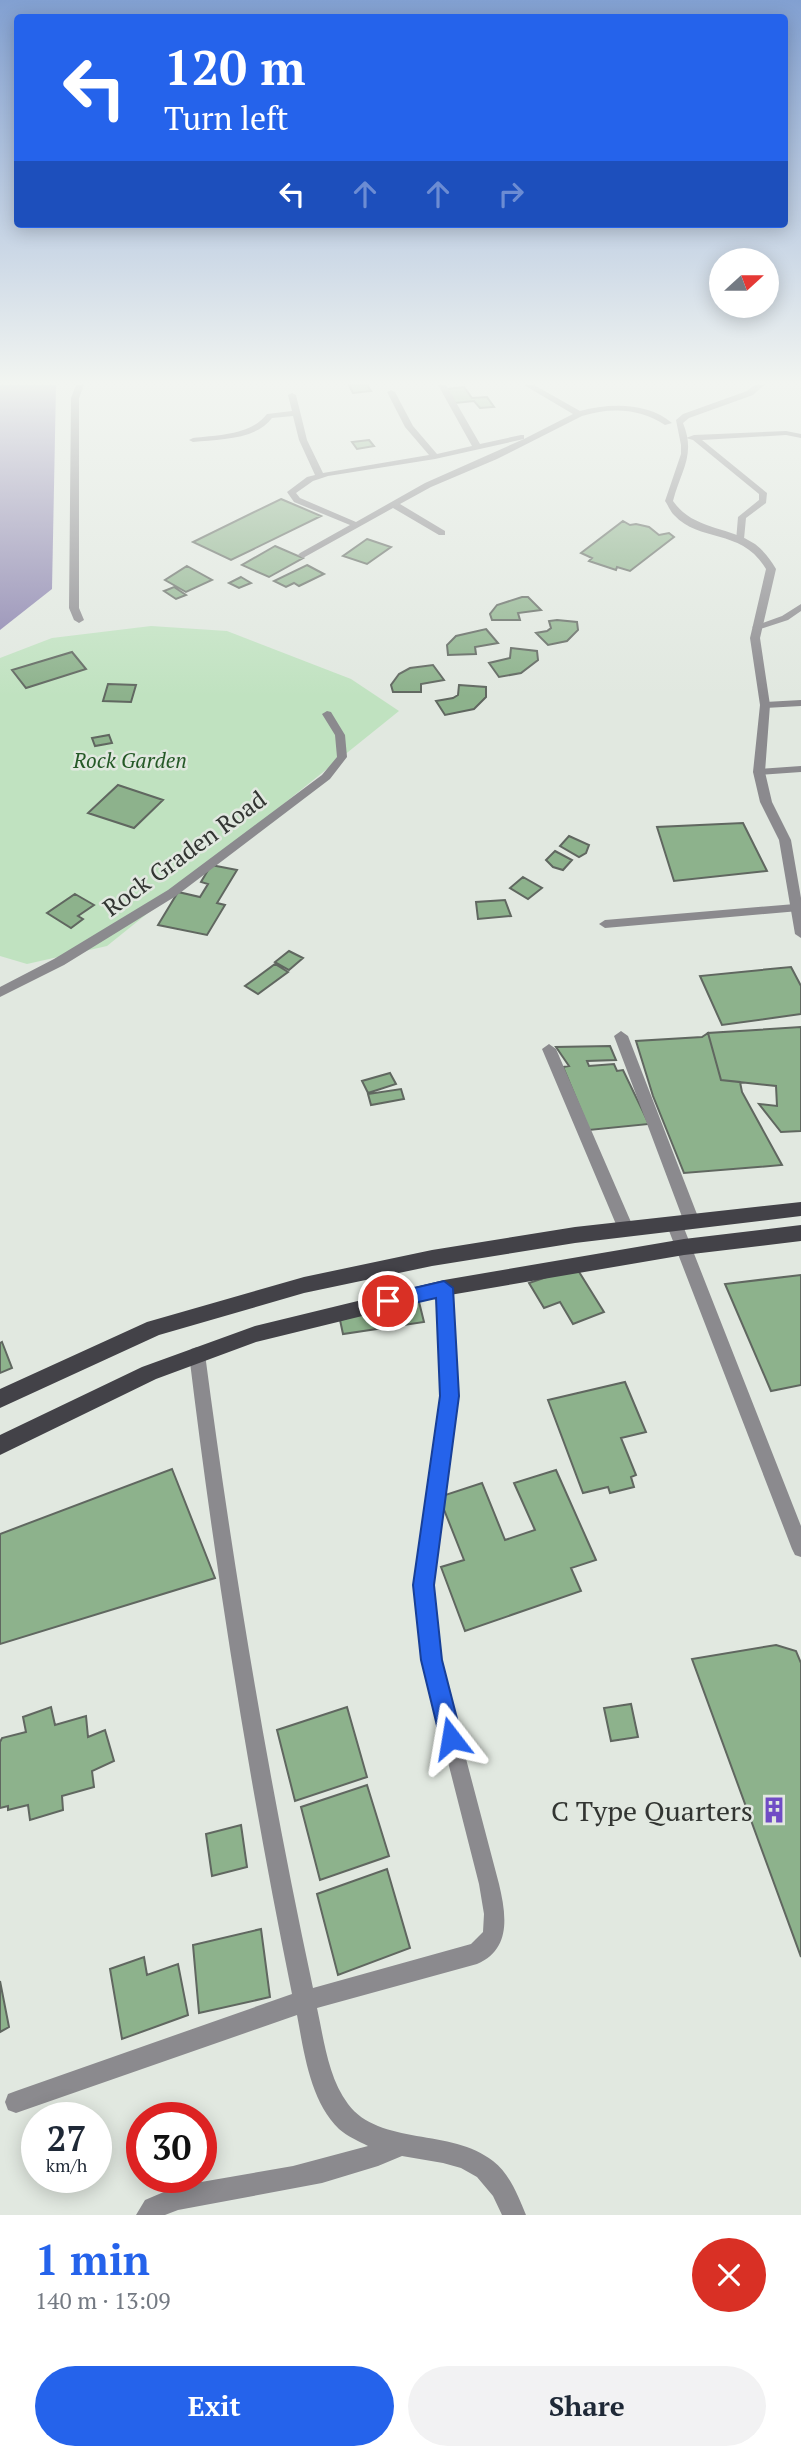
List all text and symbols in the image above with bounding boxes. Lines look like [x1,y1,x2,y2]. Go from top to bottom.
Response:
text: 120 m [164,34,306,99]
icon: left [49,42,140,133]
text: Turn left [164,97,288,139]
icon: left [273,175,311,213]
icon: ahead [346,175,384,213]
icon: ahead [419,175,457,213]
icon: right [492,175,530,213]
north arrow [709,248,779,318]
map controls [709,248,779,318]
park label: Rock Garden [72,746,187,774]
street label: Rock Graden Road [96,783,272,923]
pin [358,1271,418,1331]
icon: arrive [369,1282,407,1320]
position arrow [414,1701,488,1775]
place label: C Type Quarters [551,1792,753,1829]
building icon: C Type Quarters [759,1795,789,1825]
speed limit sign: 30 [126,2102,217,2193]
text: 27 [47,2115,86,2161]
text: km/h [46,2153,87,2177]
text: 1 min [35,2231,150,2287]
button: close [692,2238,766,2312]
text: 140 m · 13:09 [35,2285,170,2316]
button: Exit [35,2366,394,2446]
button: Share [408,2366,766,2446]

